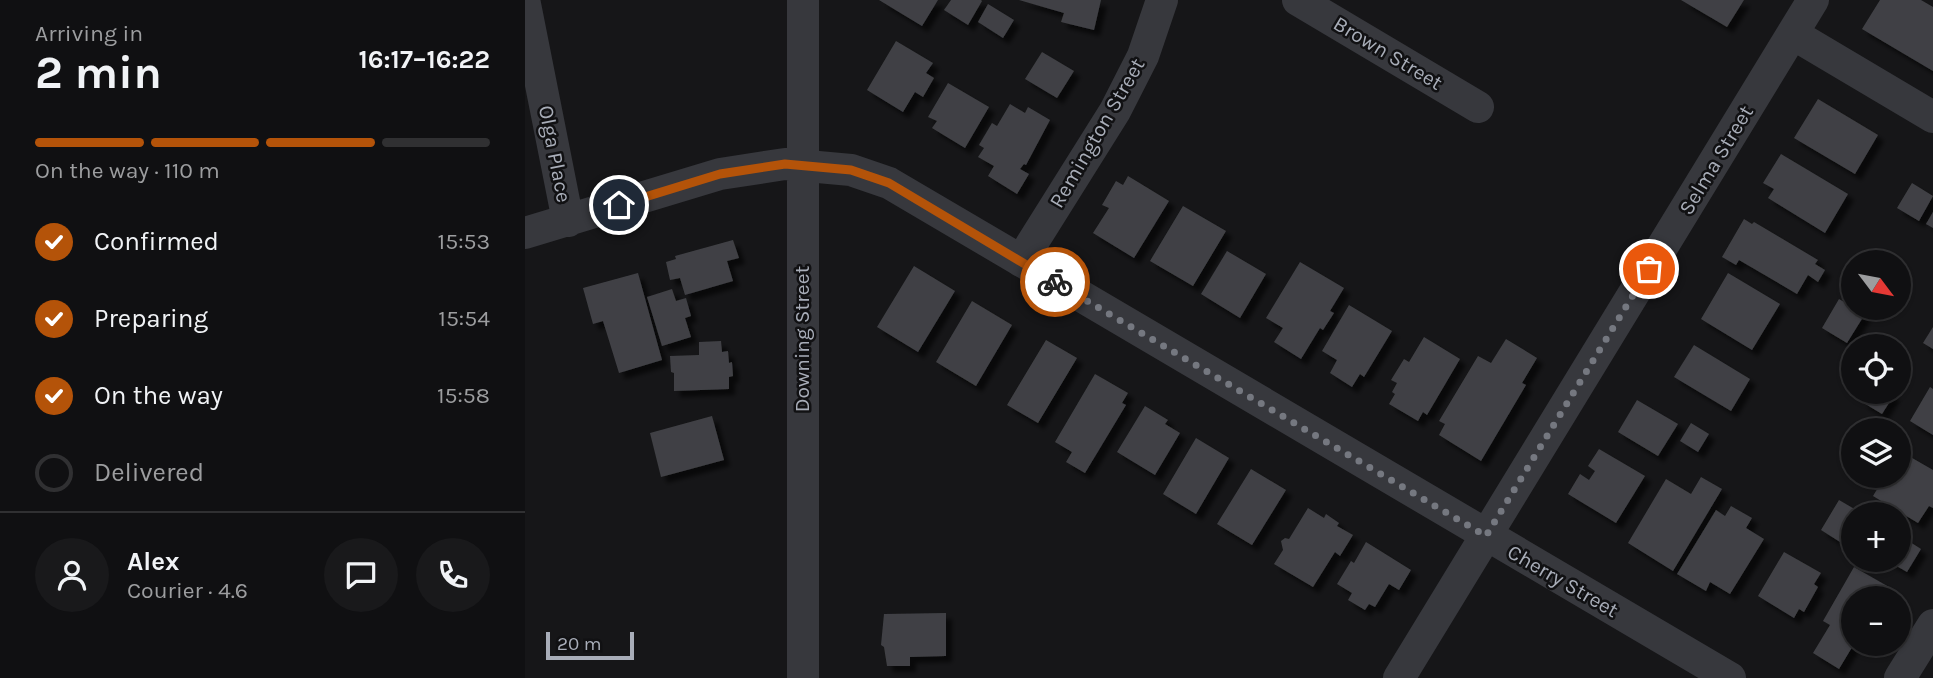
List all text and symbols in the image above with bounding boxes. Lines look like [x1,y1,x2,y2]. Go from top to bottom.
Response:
street label: Brown Street [1329,11,1447,95]
text: Arriving in [35,20,143,47]
text: 16:17–16:22 [359,44,490,75]
text: 2 min [35,46,162,100]
street label: Remington Street [1044,54,1150,212]
street label: Selma Street [1674,101,1758,219]
street label: Olga Place [534,103,576,205]
text: On the way · 110 m [35,157,220,184]
pin [589,175,649,235]
icon: home [600,186,638,224]
icon: check [35,223,73,261]
text: Confirmed [94,226,219,257]
text: 15:53 [438,228,490,255]
pin [1619,239,1679,299]
courier [1020,247,1090,317]
icon: bag [1630,250,1668,288]
north arrow [1841,250,1911,320]
map controls [1841,250,1911,656]
icon: bike [1036,263,1074,301]
street label: Downing Street [790,266,814,412]
icon: check [35,300,73,338]
text: Preparing [94,303,208,334]
text: 15:54 [438,305,490,332]
button: locate [1841,334,1911,404]
icon: check [35,377,73,415]
text: On the way [94,380,223,411]
text: 15:58 [437,382,490,409]
button: layers [1841,418,1911,488]
text: Delivered [94,457,204,488]
button: + [1841,502,1911,572]
button: person [35,538,109,612]
button: chat [324,538,398,612]
button: phone [416,538,490,612]
street label: Cherry Street [1503,540,1623,622]
text: Alex [127,546,179,577]
text: Courier · 4.6 [127,577,248,604]
button: − [1841,586,1911,656]
scale bar [546,629,633,661]
text: 20 m [557,633,602,655]

